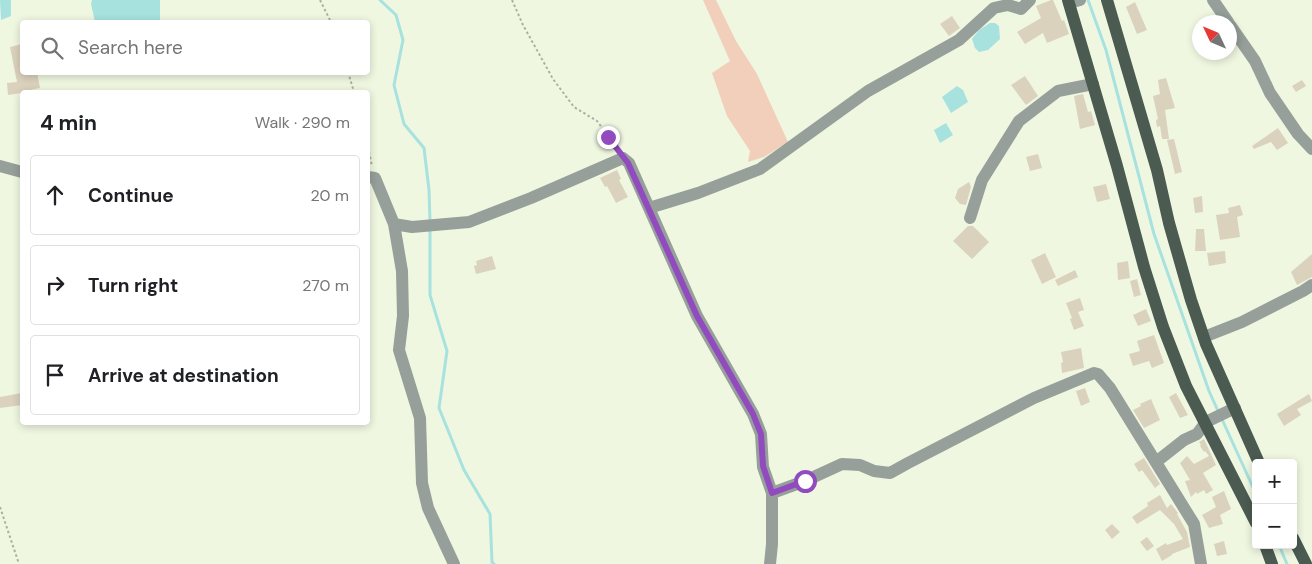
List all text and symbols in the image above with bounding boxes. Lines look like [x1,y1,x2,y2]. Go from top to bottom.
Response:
north arrow [1192,15,1237,60]
search box [20,20,370,75]
icon: search [38,34,66,62]
text: Search here [78,35,183,60]
text: 4 min [40,109,97,137]
text: Walk · 290 m [255,112,350,133]
route end [597,126,620,149]
icon: ahead [41,181,69,209]
text: Continue [88,183,174,208]
text: 20 m [310,185,349,206]
icon: right [41,271,69,299]
text: Turn right [88,273,178,298]
text: 270 m [302,275,349,296]
icon: arrive [41,361,69,389]
text: Arrive at destination [88,363,279,388]
map controls [1252,459,1297,549]
button: + [1252,459,1297,504]
route start [794,470,817,493]
button: − [1252,504,1297,549]

